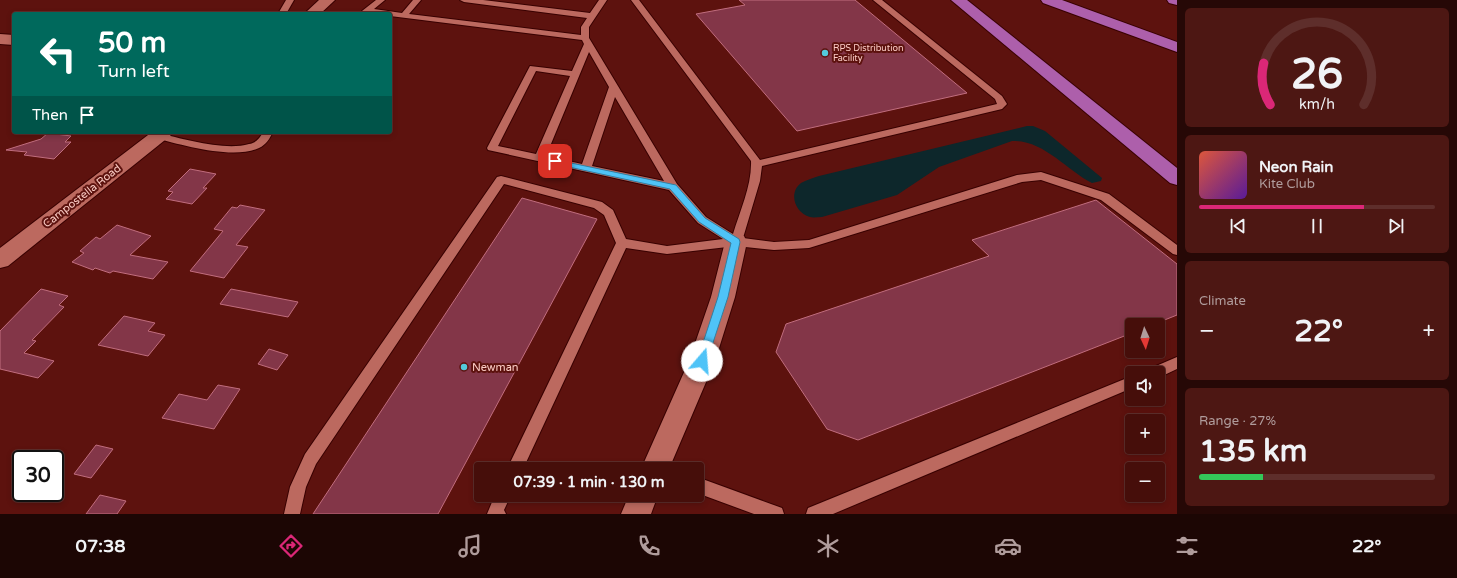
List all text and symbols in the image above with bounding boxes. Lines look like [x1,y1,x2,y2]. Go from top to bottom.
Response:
text: 50 m [98,26,166,60]
icon: left [32,28,84,80]
place label: RPS Distribution Facility [833,43,903,64]
marker: RPS Distribution Facility [820,48,830,58]
text: 26 [1291,50,1343,100]
text: Turn left [98,60,170,82]
text: km/h [1299,96,1335,113]
icon: arrive [76,104,98,126]
text: Then [32,106,68,124]
pin [538,144,572,178]
icon: arrive [544,150,566,172]
text: Neon Rain [1259,158,1333,176]
street label: Campostella Road [40,162,124,230]
text: Kite Club [1259,176,1315,192]
icon: previous [1227,215,1249,237]
icon: pause [1306,215,1328,237]
icon: next [1385,215,1407,237]
text: Climate [1199,293,1246,309]
text: 22° [1294,313,1343,350]
north arrow [1125,318,1165,358]
map controls [1125,318,1165,502]
text: − [1199,318,1215,344]
text: + [1423,318,1435,344]
position arrow [681,340,723,382]
place label: Newman [472,361,519,374]
marker: Newman [459,362,469,372]
button: sound [1125,366,1165,406]
text: Range · 27% [1199,413,1276,429]
button: + [1125,414,1165,454]
text: 135 km [1199,433,1307,470]
speed limit sign: 30 [12,450,64,502]
button: − [1125,462,1165,502]
text: 07:39 · 1 min · 130 m [514,473,664,491]
icon: directions [277,532,305,560]
icon: music [456,532,484,560]
icon: phone [635,532,663,560]
icon: climate [814,532,842,560]
icon: car [994,532,1022,560]
icon: filters [1173,532,1201,560]
text: 07:38 [76,535,126,557]
text: 22° [1352,535,1381,557]

